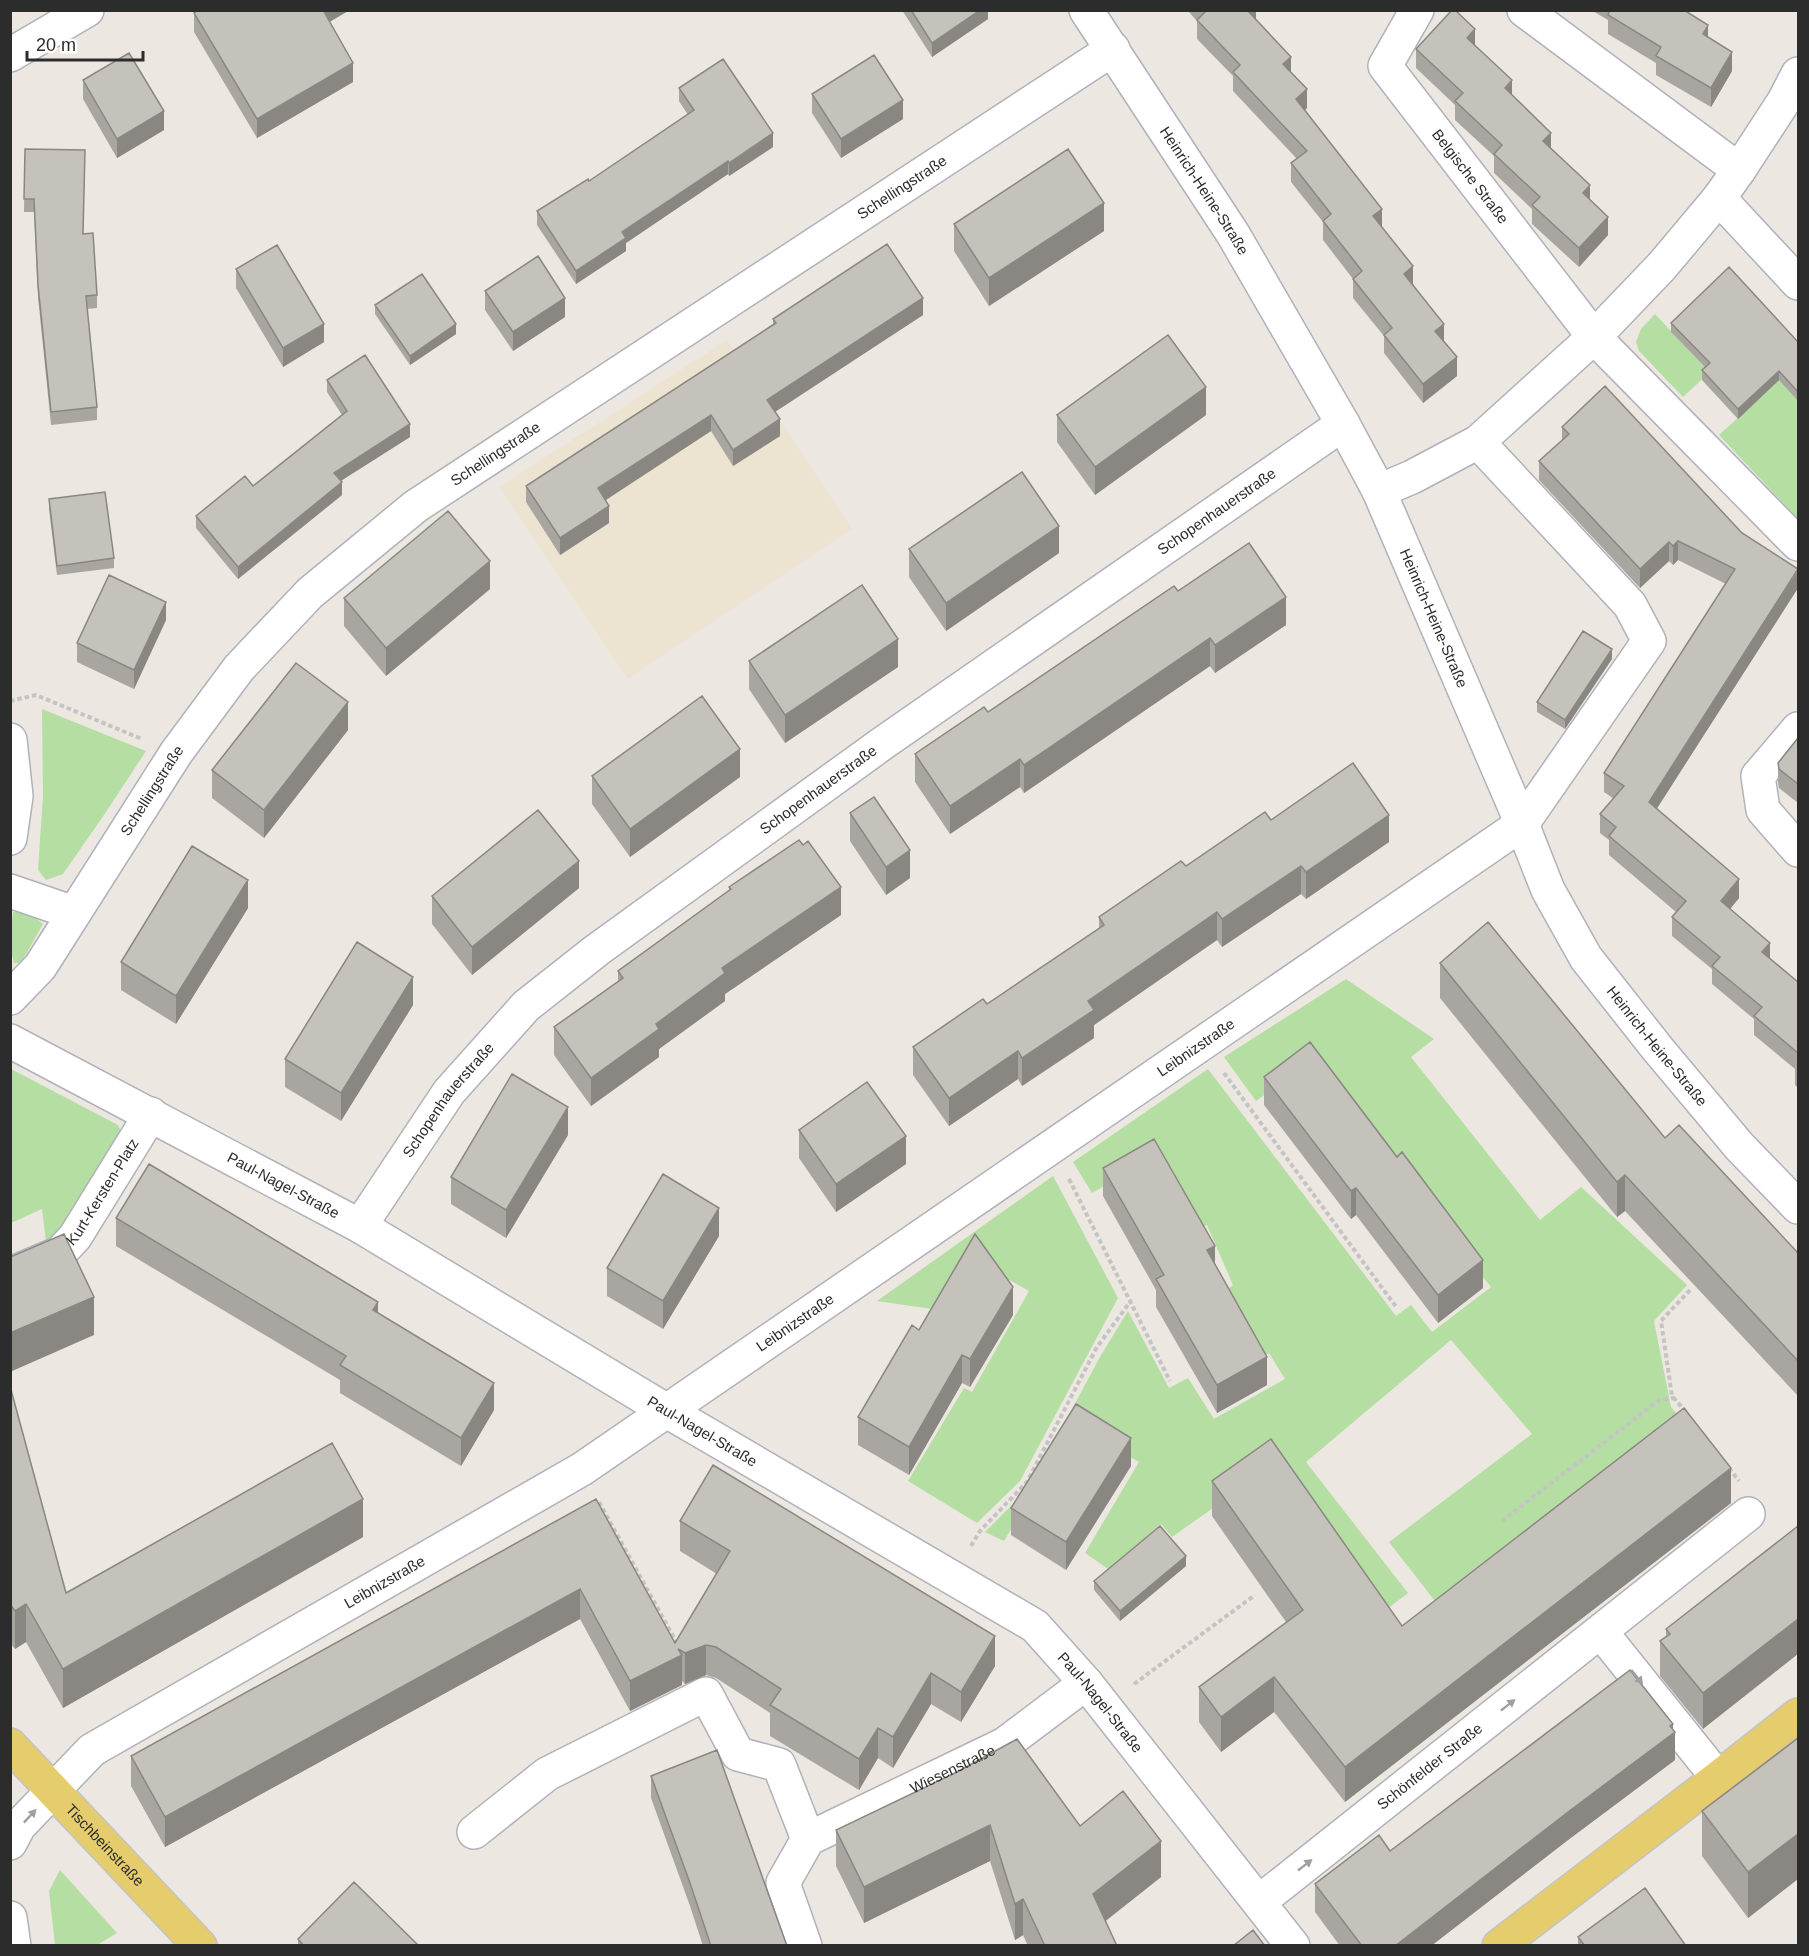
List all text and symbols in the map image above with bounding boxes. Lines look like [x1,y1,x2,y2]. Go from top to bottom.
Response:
scale bar [27,24,142,62]
text: 20 m [36,35,76,55]
street label: Heinrich-Heine-Straße [1157,123,1252,258]
street label: Belgische Straße [1429,126,1512,227]
street label: Schellingstraße [854,151,950,222]
street label: Schellingstraße [447,418,543,489]
street label: Schopenhauerstraße [1154,464,1279,558]
street label: Heinrich-Heine-Straße [1397,546,1471,690]
street label: Schopenhauerstraße [756,741,880,837]
street label: Schellingstraße [117,742,187,839]
street label: Heinrich-Heine-Straße [1604,983,1711,1109]
street label: Leibnizstraße [1154,1015,1238,1080]
street label: Schopenhauerstraße [399,1039,497,1161]
street label: Kurt-Kersten-Platz [63,1135,142,1249]
street label: Paul-Nagel-Straße [224,1148,342,1222]
street label: Leibnizstraße [753,1290,837,1355]
street label: Paul-Nagel-Straße [644,1392,760,1470]
street label: Leibnizstraße [341,1552,428,1612]
street label: Paul-Nagel-Straße [1055,1649,1146,1756]
one-way arrow [1631,1669,1644,1685]
one-way arrow [1500,1700,1515,1712]
street label: Schönfelder Straße [1374,1719,1485,1813]
street label: Wiesenstraße [907,1741,998,1797]
street label: Tischbeinstraße [63,1801,148,1889]
one-way arrow [22,1809,36,1823]
one-way arrow [1298,1860,1313,1872]

